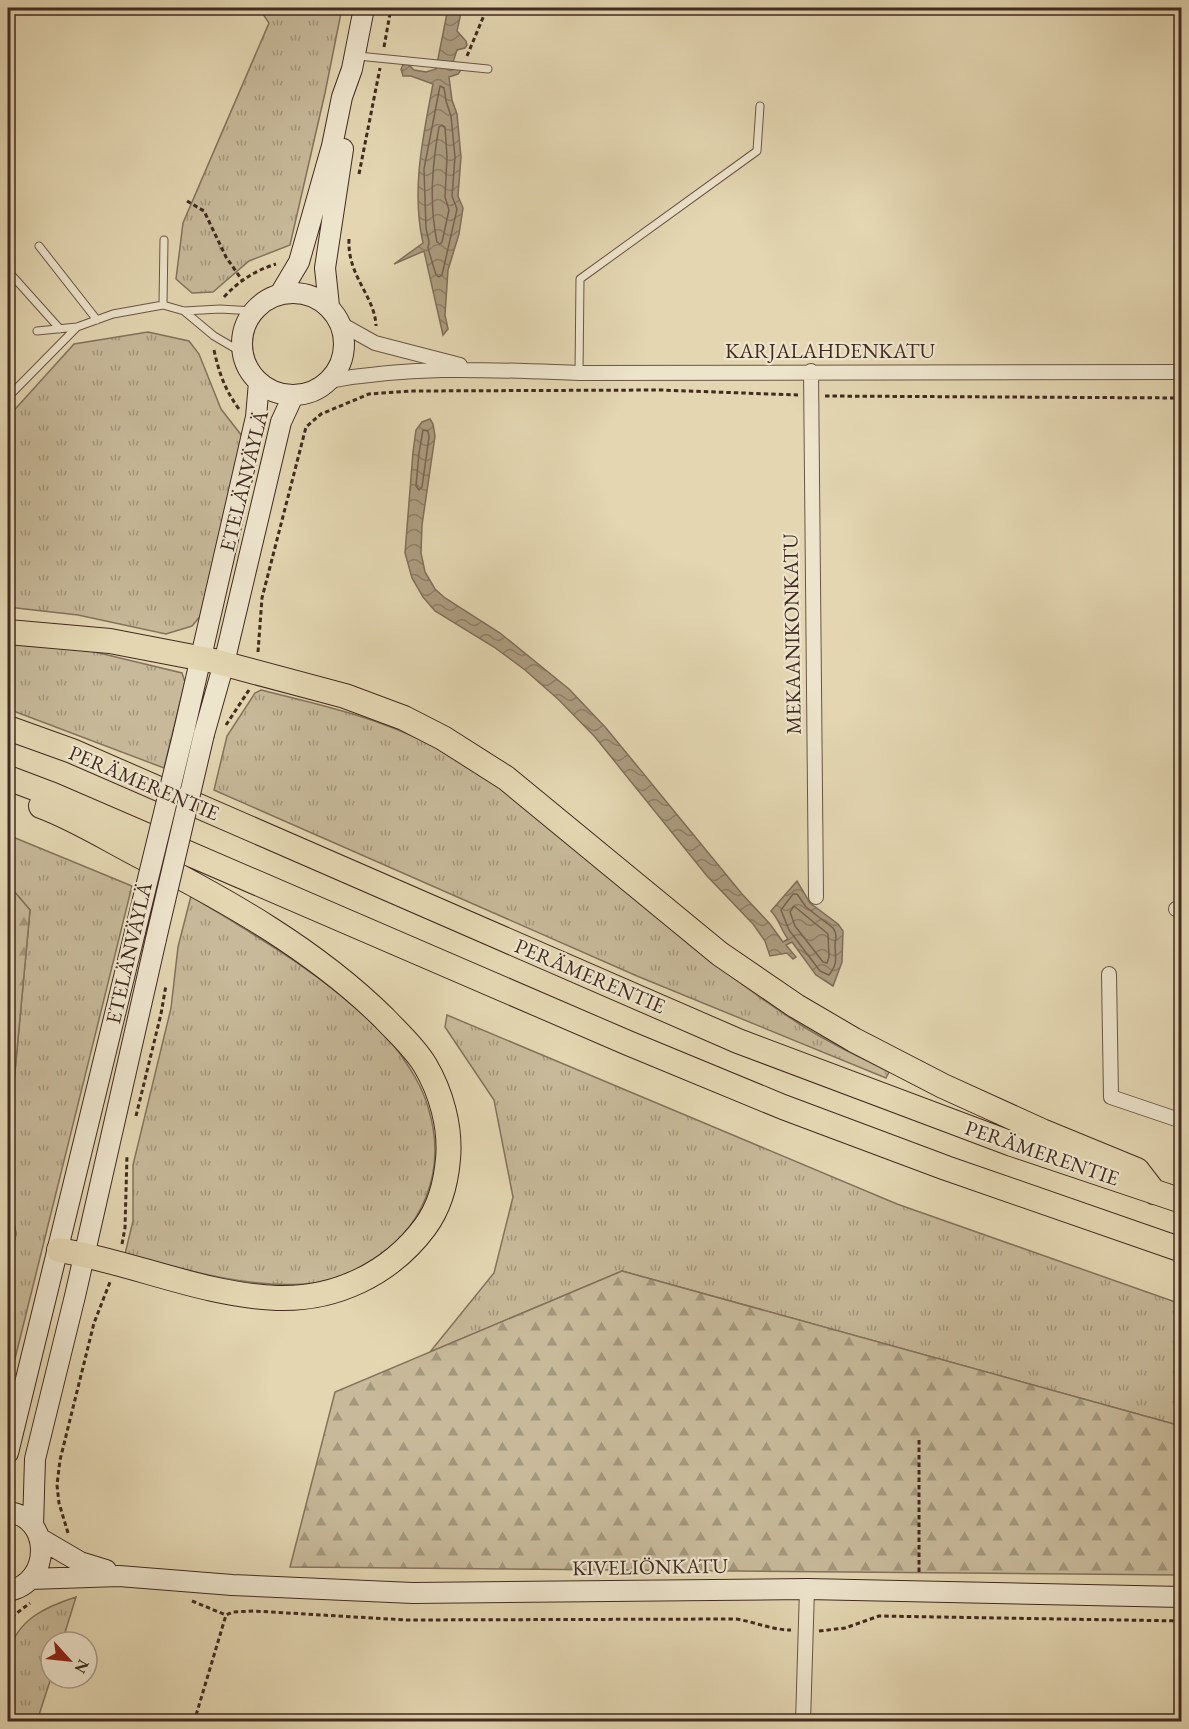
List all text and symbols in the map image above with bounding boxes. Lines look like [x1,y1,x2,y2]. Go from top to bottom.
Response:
street label: KARJALAHDENKATU [725,337,936,364]
street label: ETELÄNVÄYLÄ [213,407,274,554]
street label: MEKAANIKONKATU [776,533,807,735]
street label: PERÄMERENTIE [65,739,224,826]
street label: ETELÄNVÄYLÄ [99,879,158,1026]
street label: PERÄMERENTIE [511,932,670,1019]
street label: PERÄMERENTIE [962,1114,1123,1192]
street label: KIVELIÖNKATU [572,1552,729,1581]
north arrow [39,1630,99,1690]
text: N [70,1656,94,1677]

